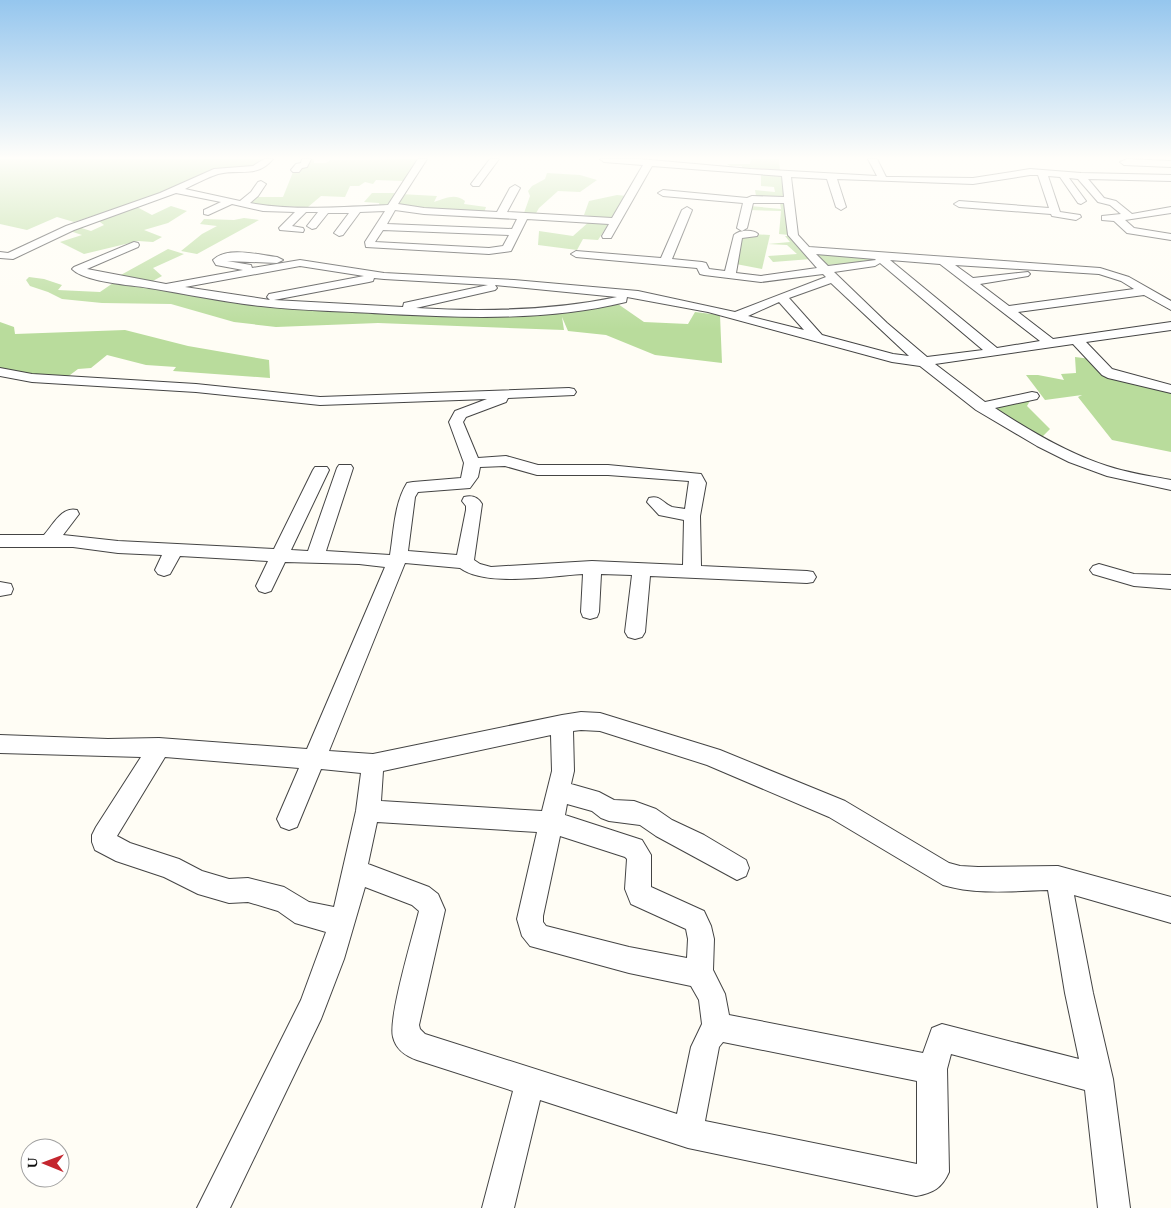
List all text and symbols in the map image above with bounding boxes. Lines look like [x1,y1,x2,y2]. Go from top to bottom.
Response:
north arrow [20,1138,70,1188]
text: U [22,1156,43,1169]

